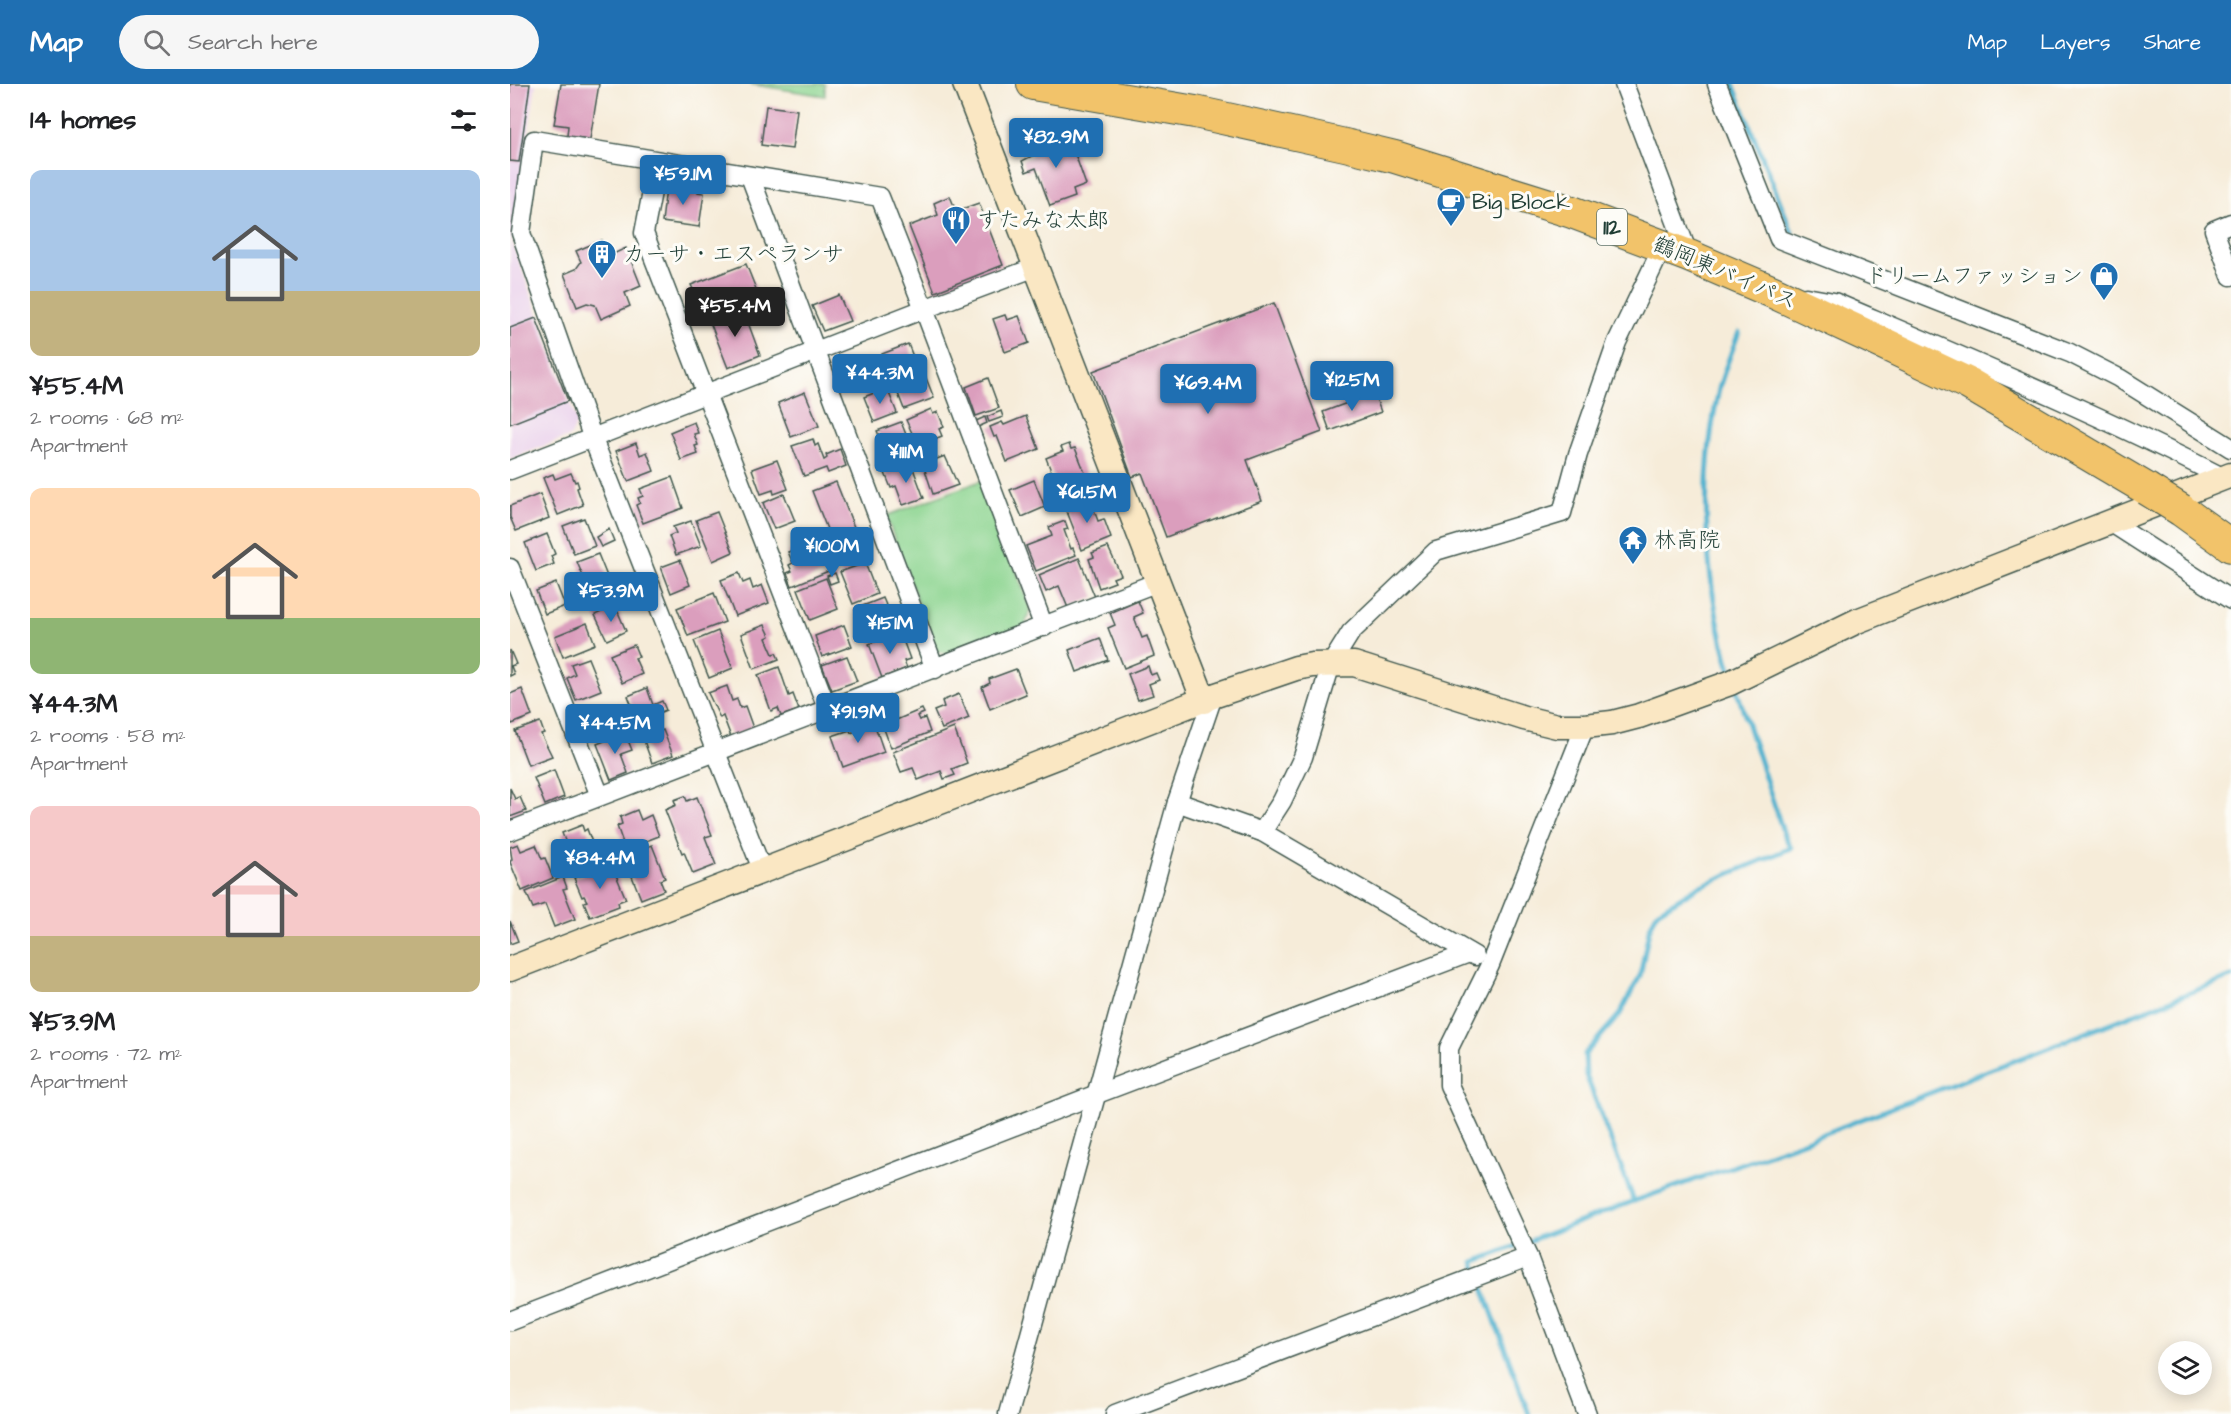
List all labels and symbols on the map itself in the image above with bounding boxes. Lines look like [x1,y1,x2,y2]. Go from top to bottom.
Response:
pin: ¥82.9M [1007,118,1105,169]
pin: ¥59.1M [634,155,732,206]
cafe icon: Big Block [1435,186,1467,228]
place label: Big Block [1472,187,1571,219]
restaurant icon: すたみな太郎 [940,204,972,246]
place label: すたみな太郎 [977,205,1109,236]
road number: 112 [1597,209,1627,245]
street label: 鶴岡東バイパス [1648,229,1802,317]
building icon: カーサ・エスペランサ [586,238,618,280]
place label: カーサ・エスペランサ [623,239,844,270]
shop icon: ドリームファッション [2088,260,2120,302]
place label: ドリームファッション [1865,261,2083,292]
pin: ¥55.4M [686,287,784,338]
pin: ¥44.3M [831,354,929,405]
pin: ¥125M [1310,361,1394,412]
pin: ¥69.4M [1159,364,1257,415]
pin: ¥111M [864,433,948,484]
pin: ¥61.5M [1038,473,1136,524]
temple icon: 林高院 [1617,524,1649,566]
place label: 林高院 [1654,525,1720,556]
pin: ¥100M [790,527,874,578]
pin: ¥53.9M [562,572,660,623]
pin: ¥151M [848,604,932,655]
pin: ¥91.9M [809,693,907,744]
pin: ¥44.5M [566,704,664,755]
pin: ¥84.4M [551,839,649,890]

